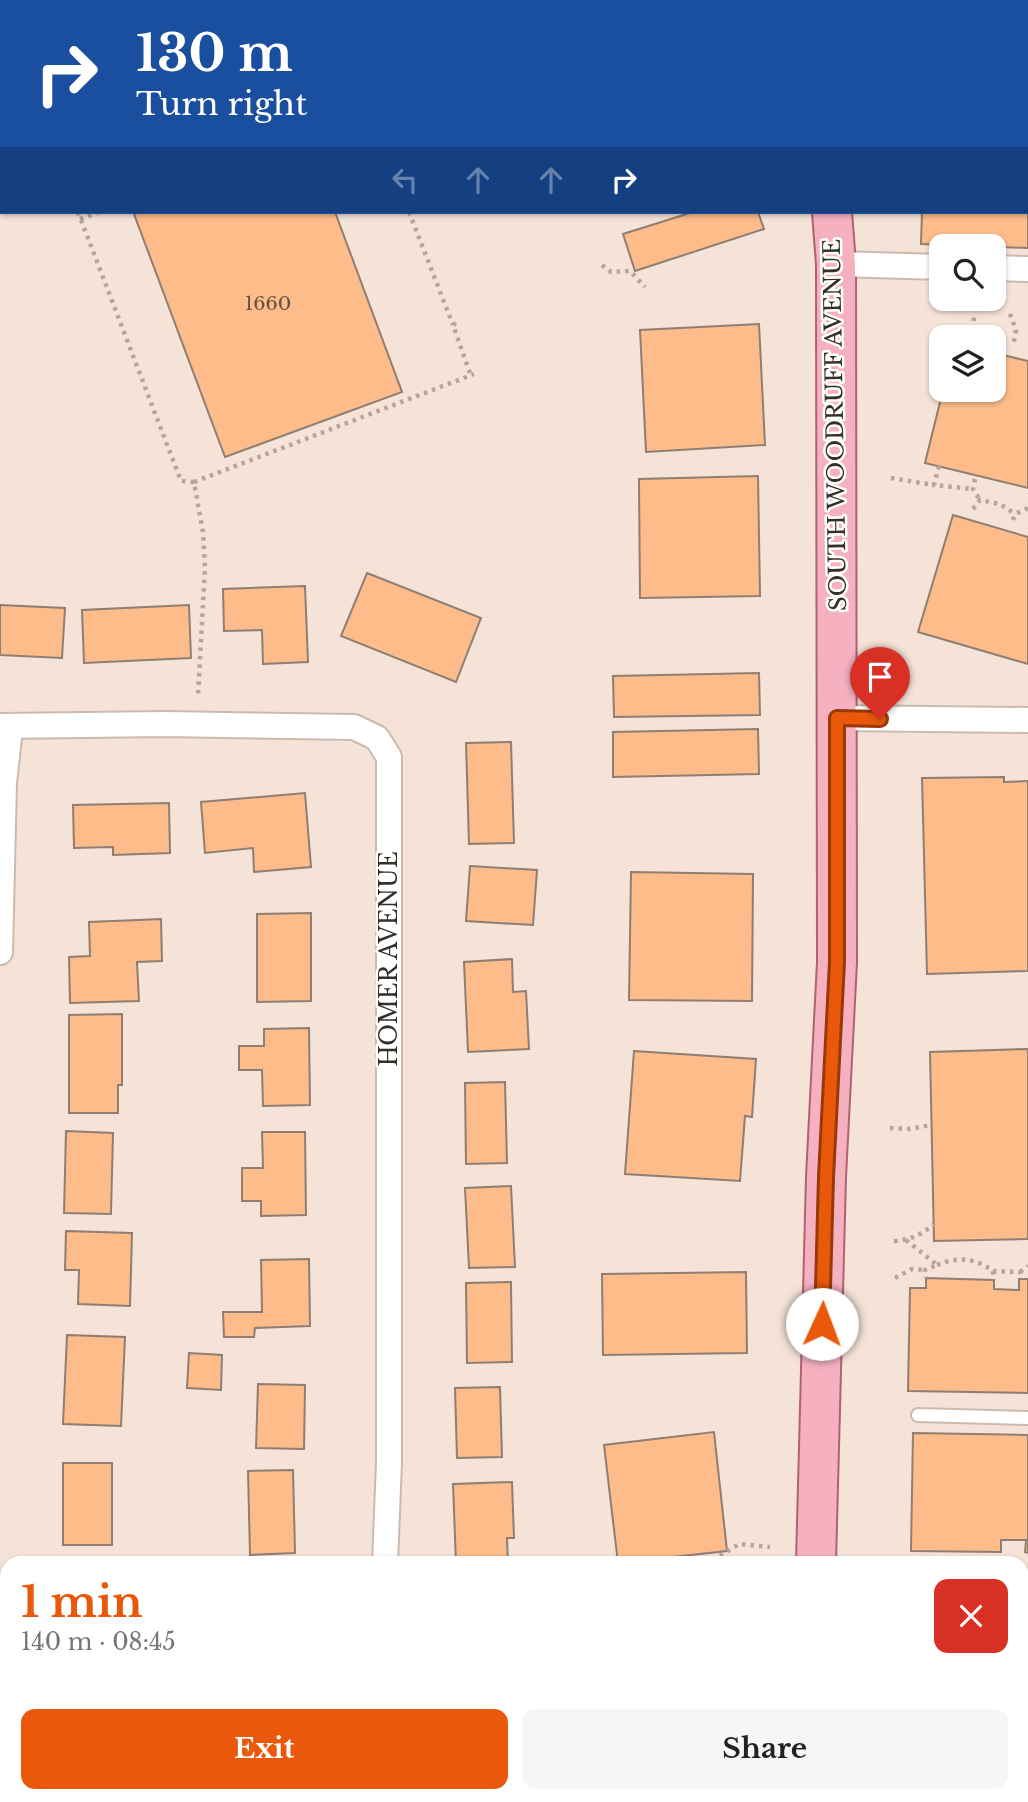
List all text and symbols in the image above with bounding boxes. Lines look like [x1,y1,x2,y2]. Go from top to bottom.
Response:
text: 130 m [136,23,293,84]
icon: right [21,28,112,119]
text: Turn right [136,84,307,124]
icon: left [386,161,424,199]
icon: ahead [459,161,497,199]
icon: ahead [532,161,570,199]
icon: right [605,161,643,199]
map controls [929,234,1006,402]
button: search [929,234,1006,311]
street label: SOUTH WOODRUFF AVENUE [818,239,852,611]
house number: 1660 [245,292,291,315]
button: layers [929,325,1006,402]
pin [850,647,910,719]
icon: arrive [861,658,899,696]
street label: HOMER AVENUE [375,851,403,1067]
position arrow [785,1287,859,1361]
text: 1 min [21,1576,143,1628]
button: close [934,1579,1008,1653]
text: 140 m · 08:45 [21,1628,176,1656]
button: Exit [21,1709,508,1789]
button: Share [522,1709,1008,1789]

